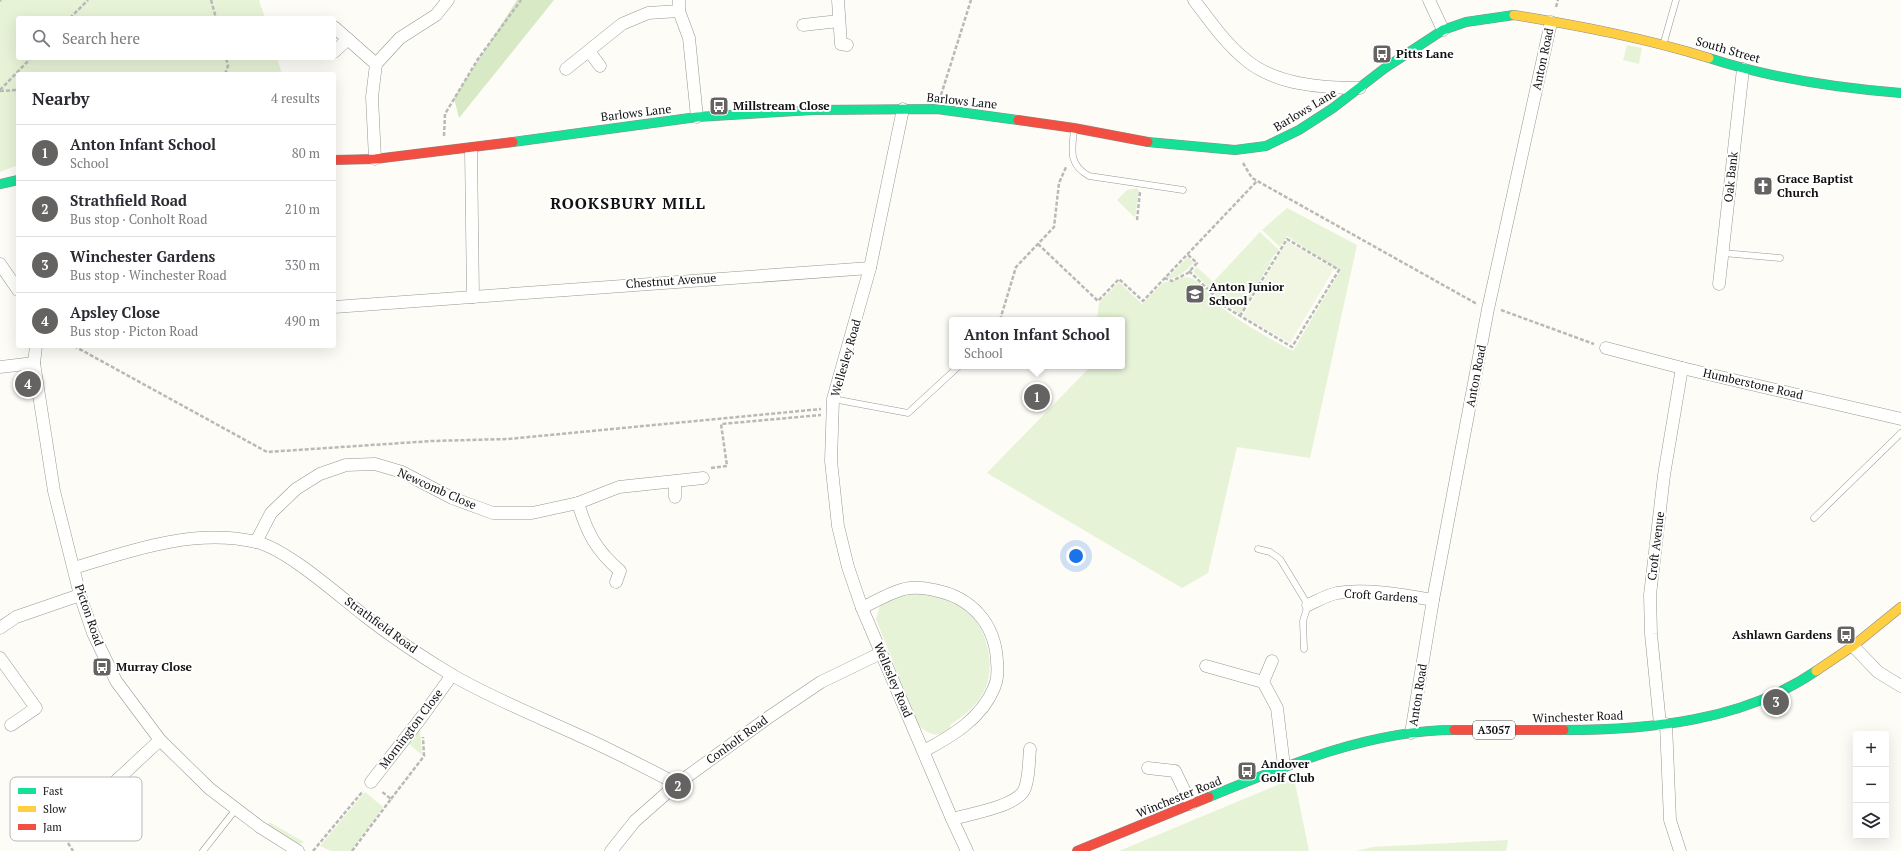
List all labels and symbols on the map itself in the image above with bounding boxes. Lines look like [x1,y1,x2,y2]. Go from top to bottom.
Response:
street label: Anton Road [1529,26,1556,91]
street label: South Street [1694,33,1763,66]
bus stop icon: Pitts Lane [1371,43,1393,65]
place label: Pitts Lane [1396,46,1454,61]
street label: Barlows Lane [1271,85,1339,134]
street label: Barlows Lane [926,89,998,112]
bus stop icon: Millstream Close [708,95,730,117]
place label: Millstream Close [733,98,830,113]
street label: Barlows Lane [600,101,672,124]
street label: Oak Bank [1720,150,1741,203]
place label: Grace Baptist Church [1777,171,1854,200]
church icon: Grace Baptist Church [1752,175,1774,197]
district label: ROOKSBURY MILL [550,192,706,214]
street label: Chestnut Avenue [625,270,717,291]
place label: Anton Junior School [1209,279,1285,308]
school or university icon: Anton Junior School [1184,283,1206,305]
street label: Wellesley Road [827,317,864,398]
street label: Anton Road [1462,343,1489,408]
street label: Humberstone Road [1702,365,1805,402]
pin: 4 [15,369,41,399]
pin: 1 [1024,382,1050,412]
street label: Newcomb Close [396,465,479,513]
street label: Croft Avenue [1644,511,1667,581]
your location [1066,546,1086,566]
street label: Picton Road [72,582,107,648]
street label: Croft Gardens [1343,585,1419,606]
street label: Strathfield Road [342,593,421,656]
bus stop icon: Ashlawn Gardens [1835,624,1857,646]
place label: Ashlawn Gardens [1732,627,1833,642]
street label: Wellesley Road [871,640,916,720]
bus stop icon: Murray Close [91,656,113,678]
place label: Murray Close [116,659,193,674]
street label: Anton Road [1405,662,1430,727]
street label: Mornington Close [376,686,446,772]
pin: 3 [1763,687,1789,717]
street label: Winchester Road [1532,707,1624,726]
street label: Conholt Road [703,712,771,767]
road number: A3057 [1473,721,1515,739]
place label: Andover Golf Club [1261,756,1315,785]
bus stop icon: Andover Golf Club [1236,760,1258,782]
pin: 2 [665,771,691,801]
street label: Winchester Road [1134,772,1224,820]
legend [10,777,142,841]
text: Fast [43,784,63,798]
text: Slow [43,802,67,816]
text: Jam [43,820,62,834]

